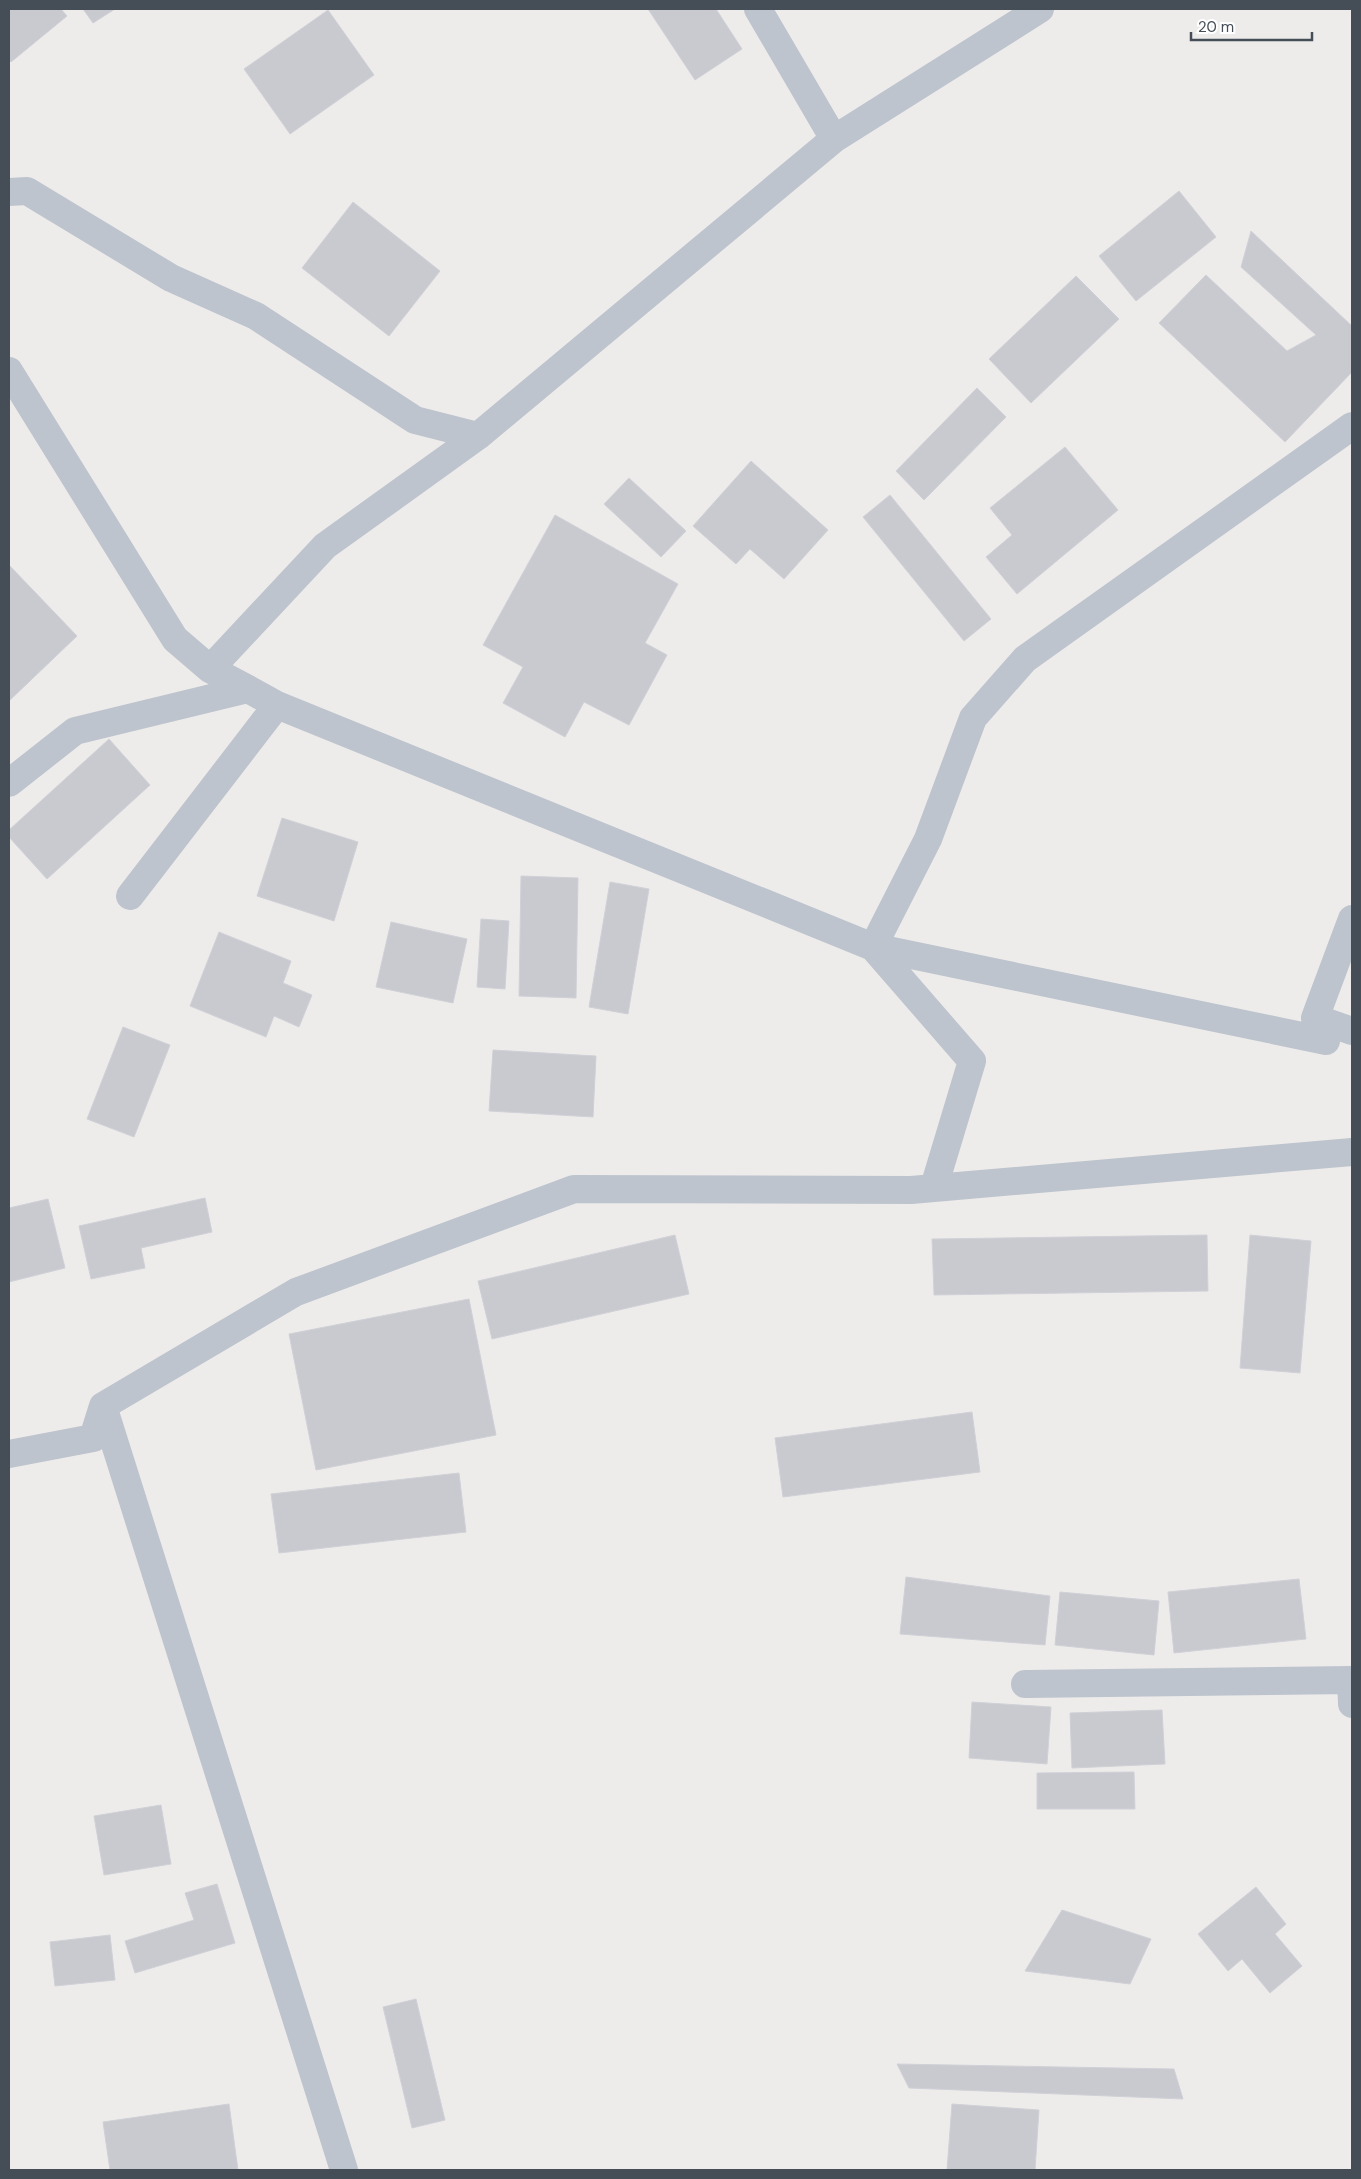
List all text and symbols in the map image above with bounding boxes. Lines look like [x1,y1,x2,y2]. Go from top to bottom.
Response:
scale bar [1191,10,1312,42]
text: 20 m [1198,17,1234,37]

